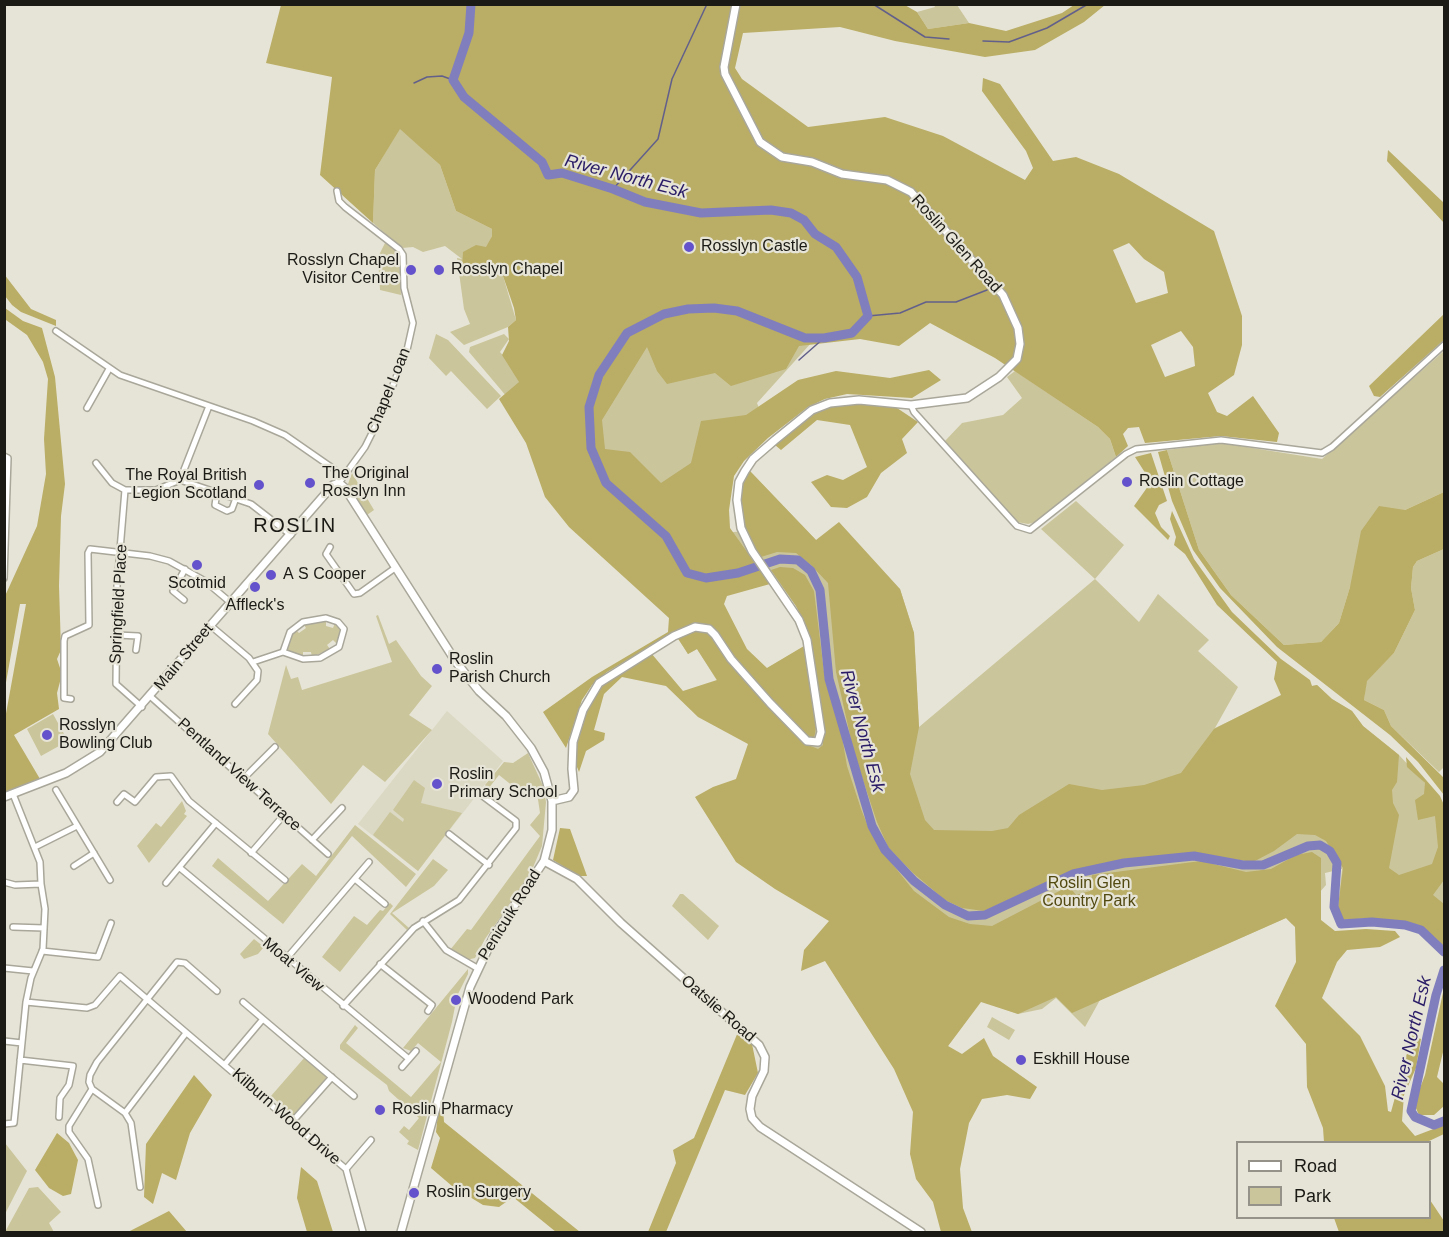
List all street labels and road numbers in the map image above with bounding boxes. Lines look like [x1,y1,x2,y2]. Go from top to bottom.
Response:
street label: Roslin Glen Road [907,191,1005,297]
street label: Chapel Loan [363,345,415,437]
street label: Springfield Place [106,544,132,664]
street label: Main Street [150,619,218,695]
street label: Pentland View Terrace [173,714,305,836]
street label: Penicuik Road [475,866,545,964]
street label: Moat View [258,934,328,996]
street label: Oatslie Road [677,971,759,1047]
street label: Kilburn Wood Drive [228,1065,344,1169]

